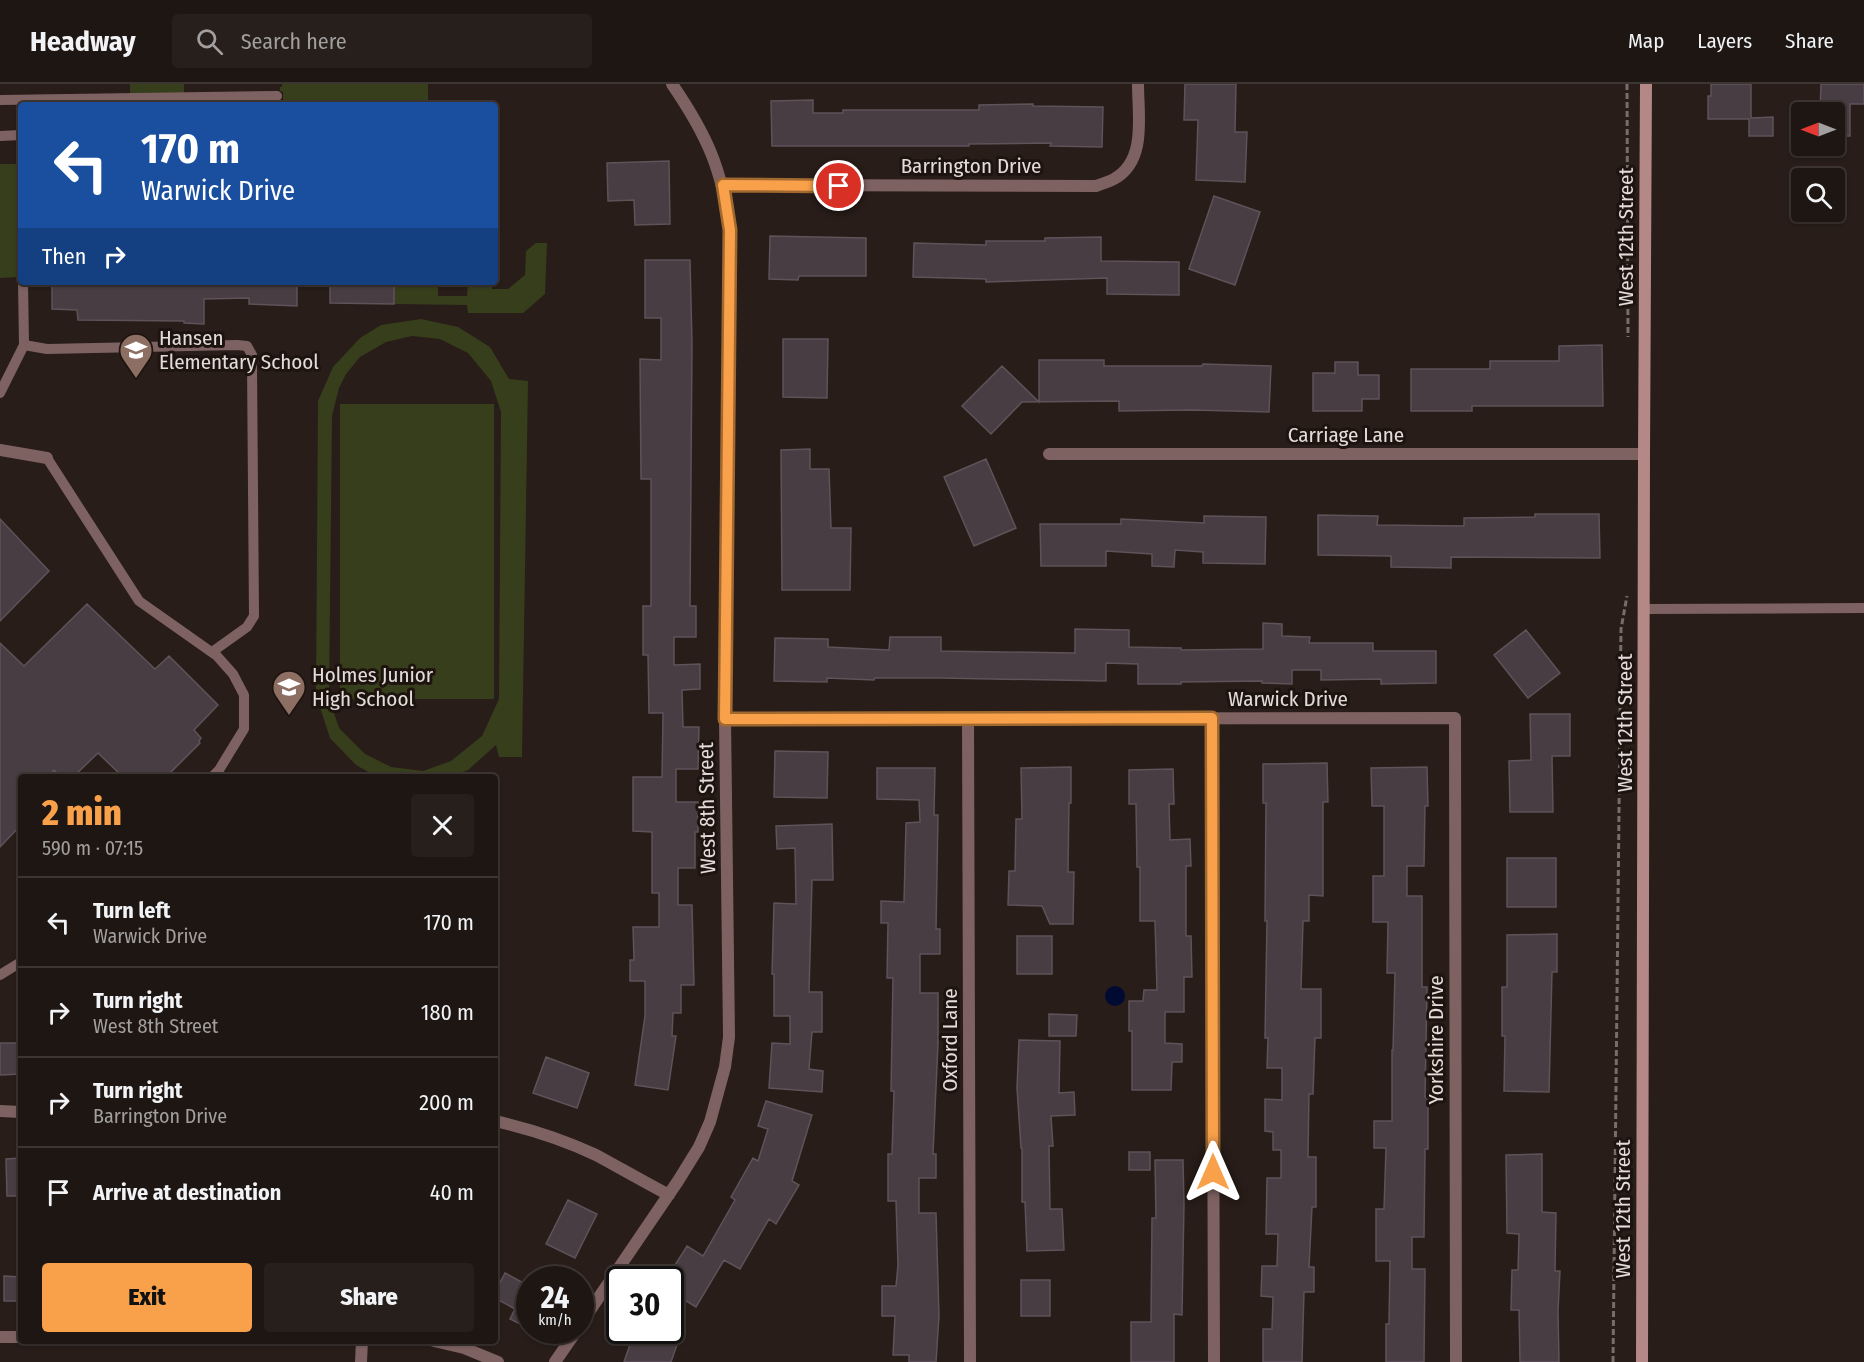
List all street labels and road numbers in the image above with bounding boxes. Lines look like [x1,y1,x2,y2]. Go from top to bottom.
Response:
street label: Barrington Drive [901,153,1041,179]
street label: West 12th Street [1613,168,1639,306]
street label: Carriage Lane [1288,422,1404,448]
street label: West 12th Street [1612,654,1638,792]
street label: Warwick Drive [1228,686,1348,712]
street label: West 8th Street [693,742,721,874]
street label: Yorkshire Drive [1423,975,1449,1105]
street label: Oxford Lane [937,988,963,1092]
street label: West 12th Street [1610,1140,1636,1278]

